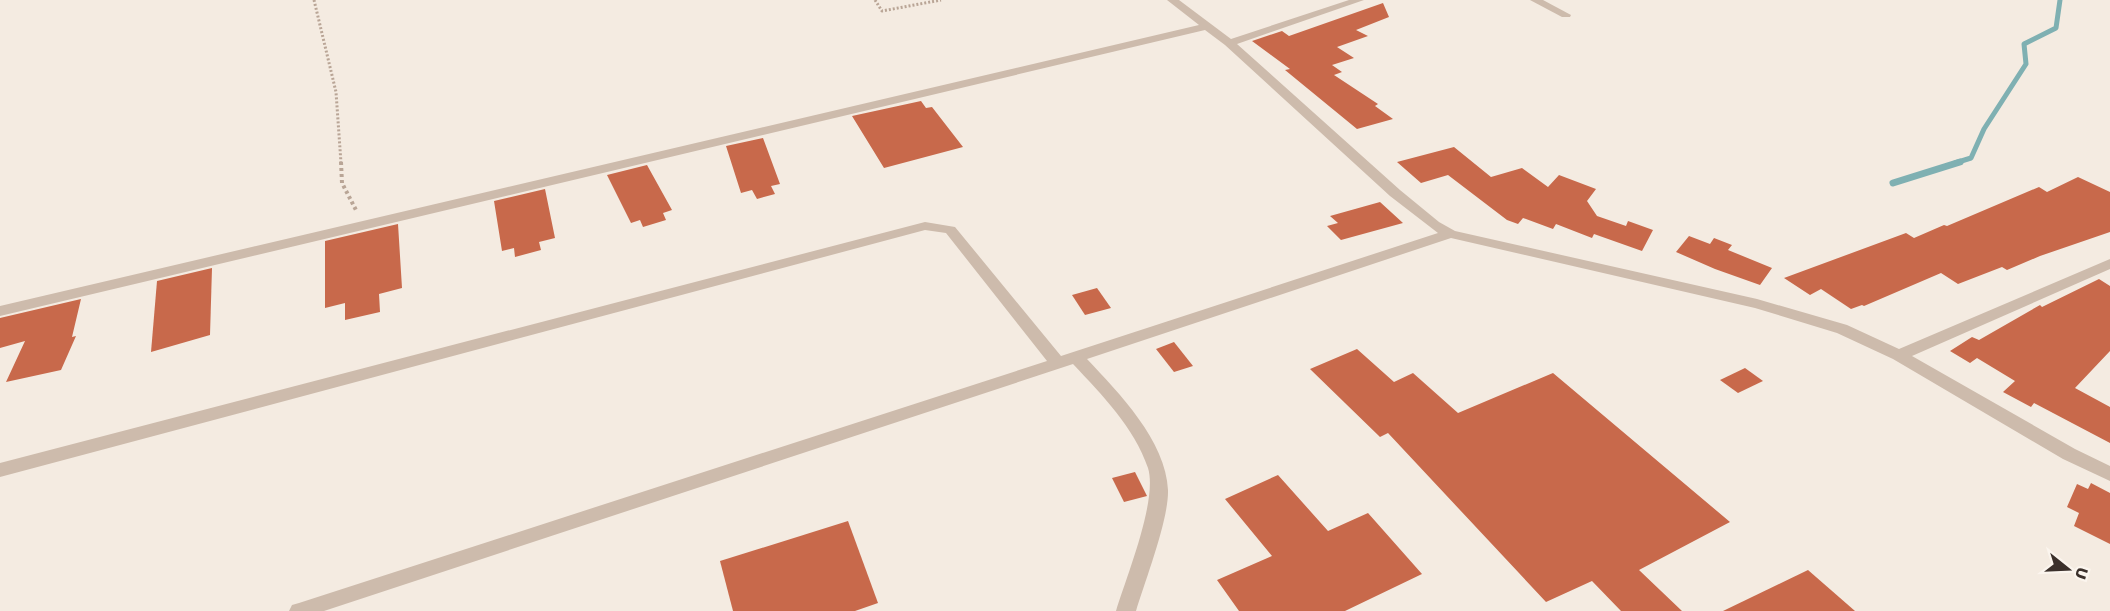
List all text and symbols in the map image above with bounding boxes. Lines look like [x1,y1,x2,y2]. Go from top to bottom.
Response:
north arrow [2038,539,2098,599]
text: U [2071,565,2093,582]

